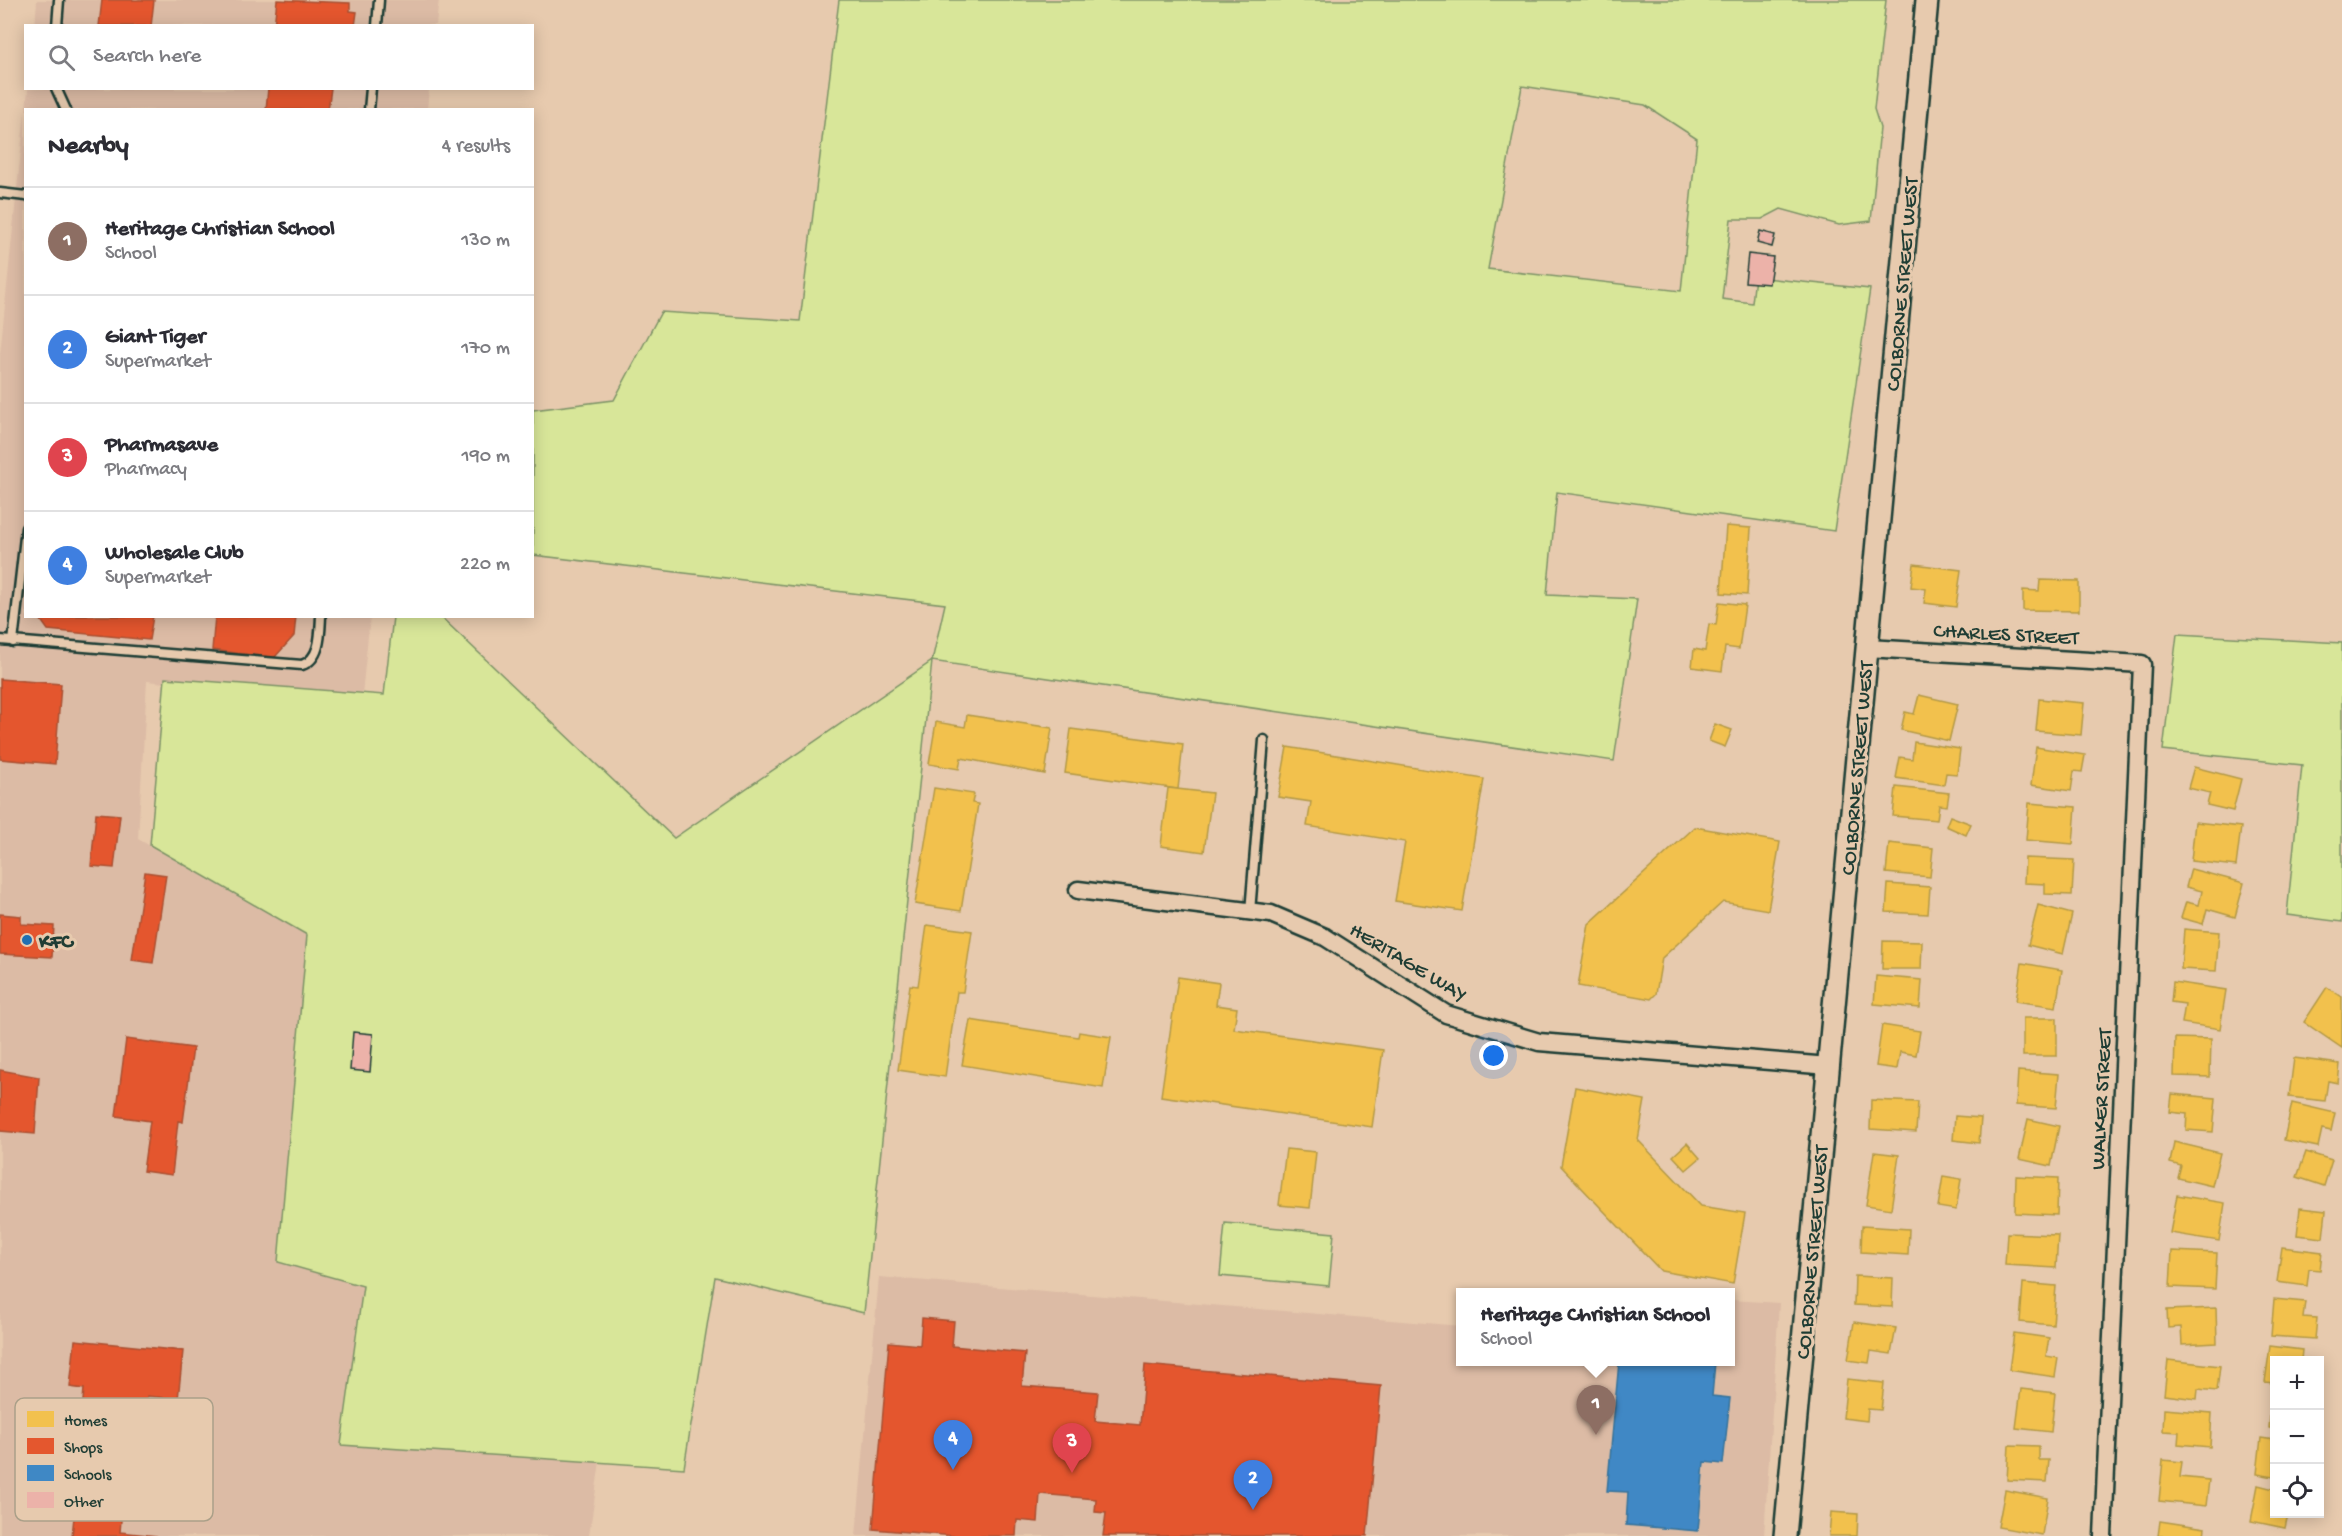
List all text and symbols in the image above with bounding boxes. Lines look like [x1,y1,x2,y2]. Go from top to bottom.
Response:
search box [24,24,534,90]
icon: search [45,41,78,74]
text: Search here [93,44,201,70]
text: Nearby [48,132,129,163]
text: 4 results [442,136,510,159]
street label: COLBORNE STREET WEST [1883,175,1926,392]
text: Heritage Christian School [105,217,335,243]
text: 1 [63,230,72,253]
text: 130 m [461,230,510,253]
text: School [105,243,157,266]
text: Giant Tiger [105,325,205,351]
text: 2 [63,338,72,361]
text: 170 m [461,338,510,361]
text: Supermarket [105,351,211,374]
text: Pharmasave [105,433,218,459]
text: 3 [62,446,73,469]
text: 190 m [462,446,510,469]
text: Pharmacy [105,459,187,482]
text: Wholesale Club [105,541,244,567]
text: 4 [63,554,72,577]
text: 220 m [460,554,510,577]
text: Supermarket [105,567,211,590]
street label: CHARLES STREET [1933,620,2080,653]
street label: COLBORNE STREET WEST [1838,659,1881,876]
street label: HERITAGE WAY [1344,919,1471,1009]
place label: KFC [38,931,74,956]
marker: KFC [20,933,34,947]
street label: WALKER STREET [2087,1027,2120,1171]
your location [1479,1041,1508,1070]
street label: COLBORNE STREET WEST [1793,1143,1836,1360]
popup [1456,1288,1735,1366]
text: Heritage Christian School [1481,1303,1710,1329]
text: School [1481,1329,1533,1352]
map controls [2270,1356,2324,1518]
button: + [2270,1356,2324,1410]
pin: 1 [1576,1386,1616,1435]
legend [15,1398,213,1521]
button: − [2270,1410,2324,1464]
text: Homes [64,1413,108,1432]
pin: 4 [934,1420,972,1470]
pin: 3 [1052,1424,1092,1473]
text: Shops [64,1440,103,1459]
pin: 2 [1234,1460,1272,1510]
button: locate [2270,1464,2324,1518]
text: Schools [64,1467,113,1486]
text: Other [64,1494,104,1513]

